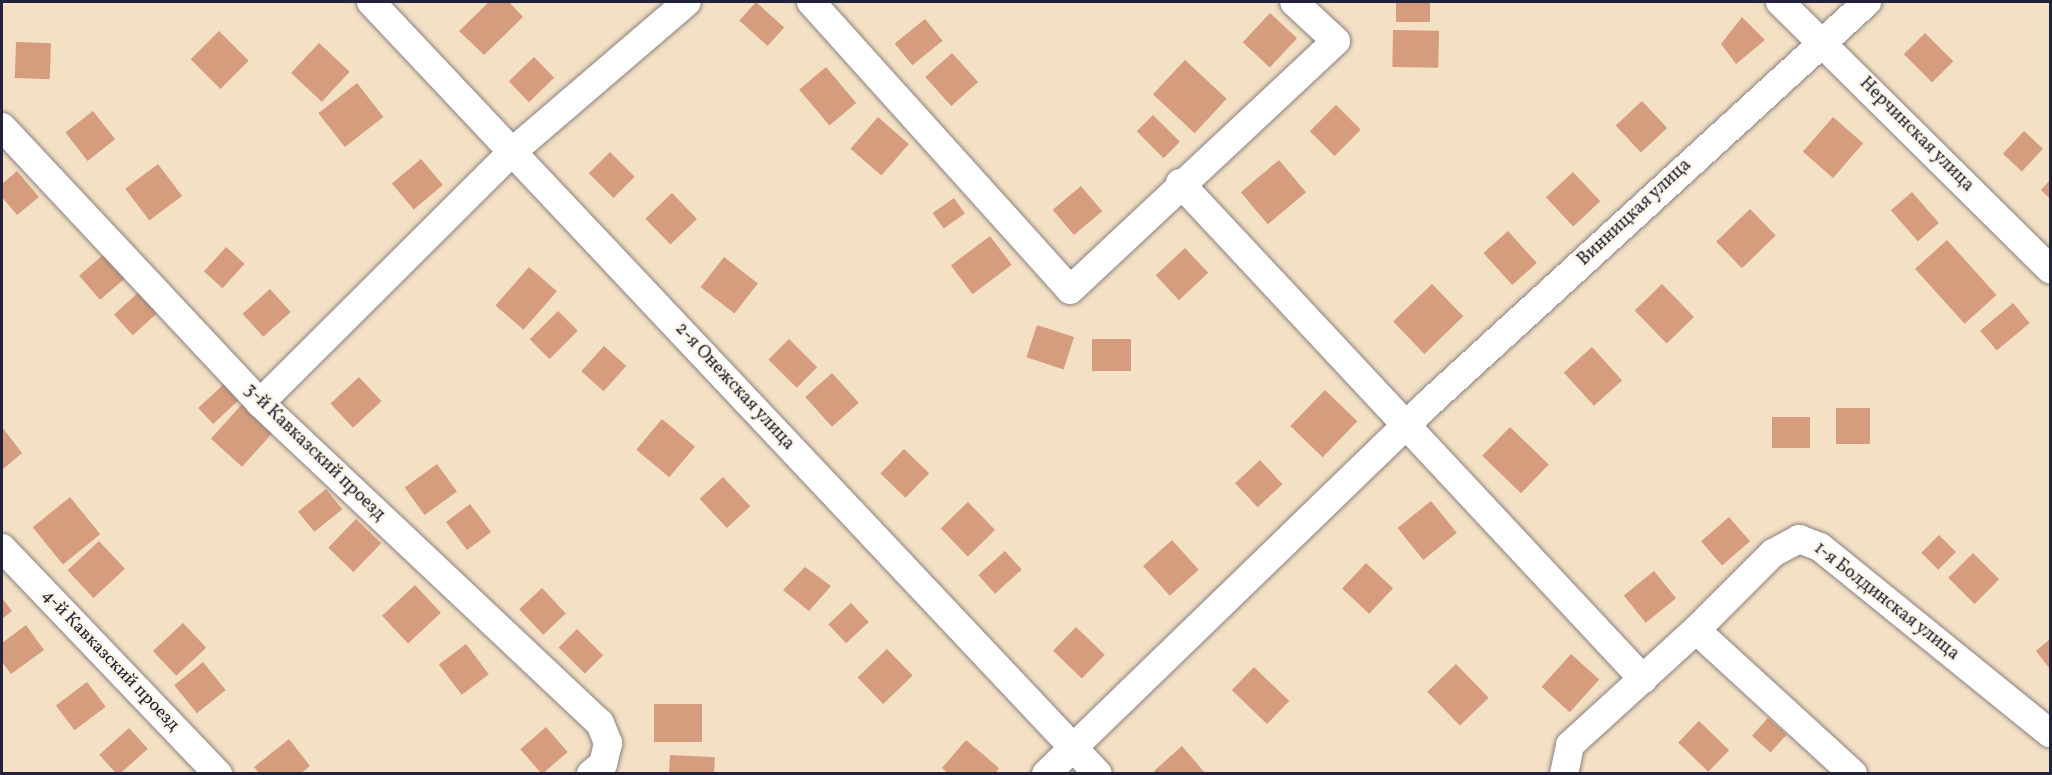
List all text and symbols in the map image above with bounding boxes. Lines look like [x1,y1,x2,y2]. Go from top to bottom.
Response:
street label: Нерчинская улица [1854,73,1978,197]
street label: Винницкая улица [1574,155,1696,271]
street label: 2-я Онежская улица [669,319,799,455]
street label: 3-й Кавказский проезд [239,380,389,526]
street label: 1-я Болдинская улица [1809,538,1963,666]
street label: 4-й Кавказский проезд [37,586,183,736]

